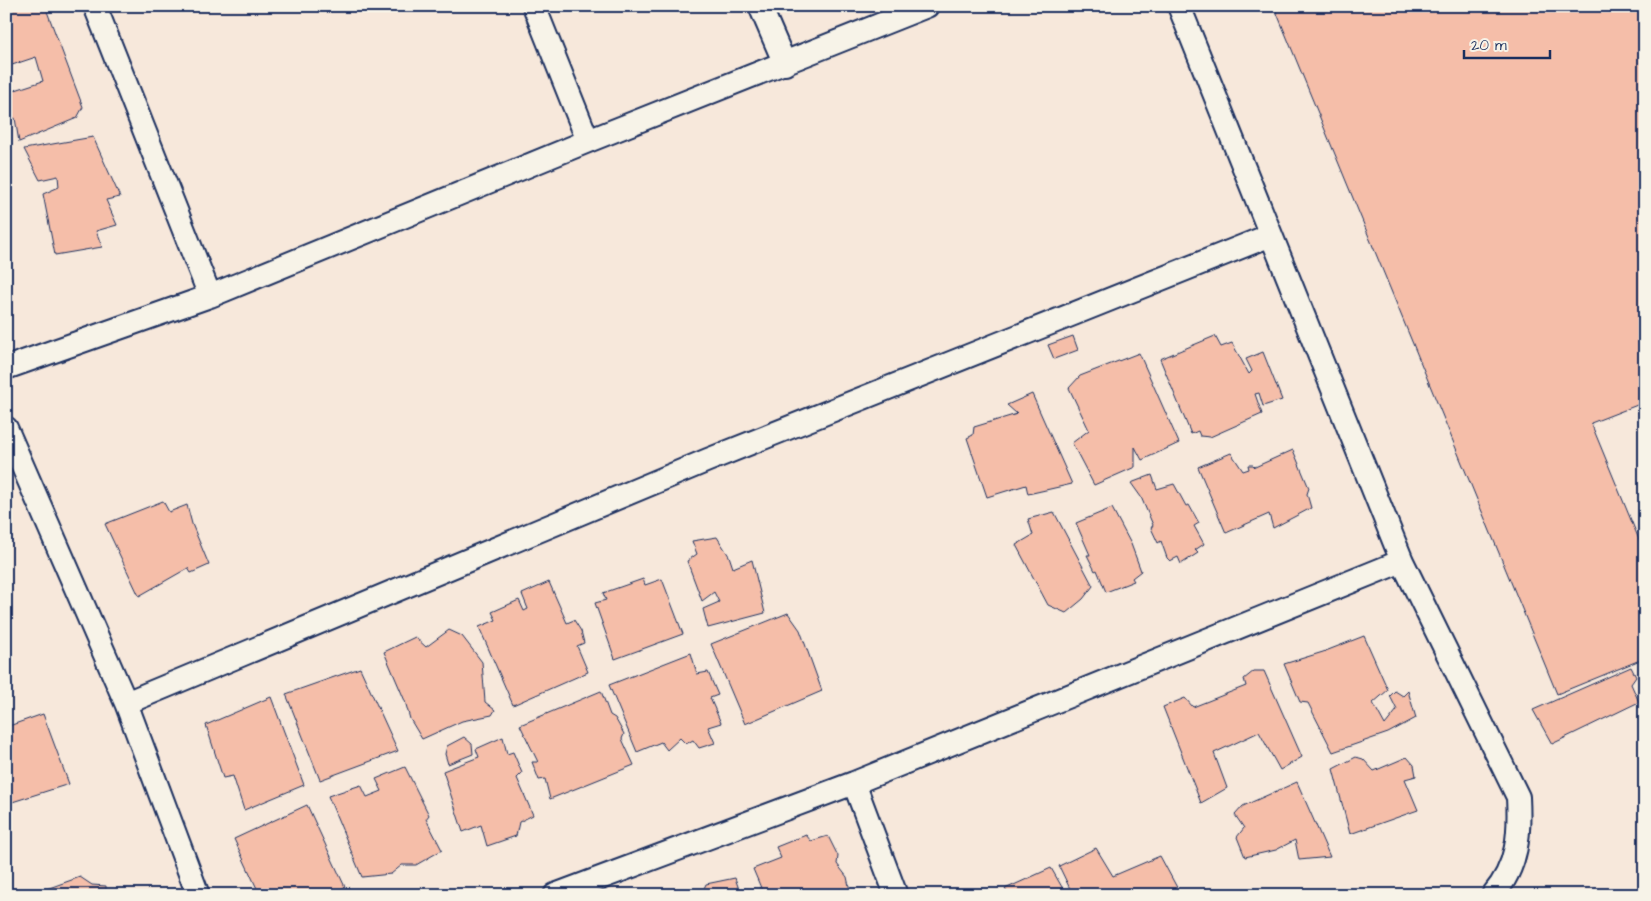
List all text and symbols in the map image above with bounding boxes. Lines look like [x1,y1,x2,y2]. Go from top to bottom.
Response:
scale bar [1464,28,1550,60]
text: 20 m [1471,35,1507,56]

